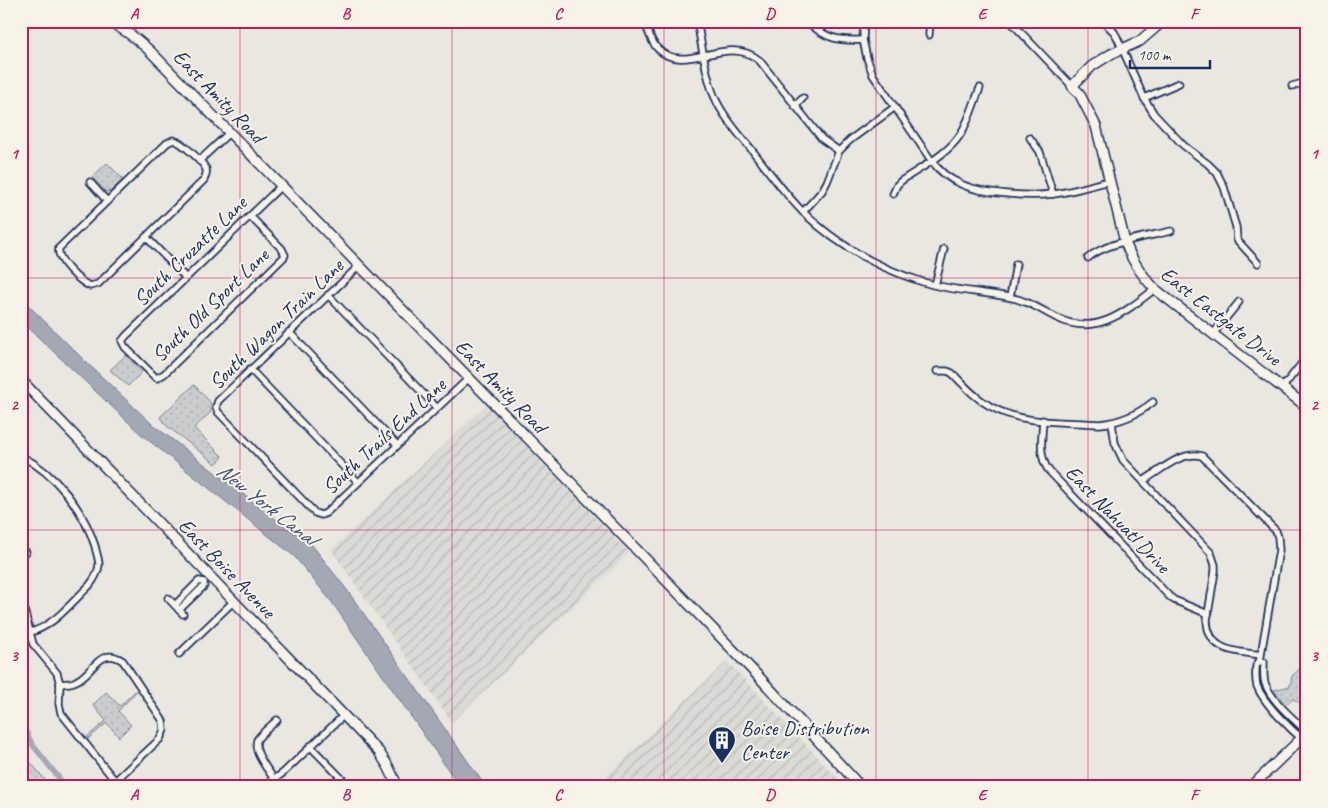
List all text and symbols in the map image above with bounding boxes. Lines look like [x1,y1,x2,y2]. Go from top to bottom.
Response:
text: A [130,4,140,24]
text: B [342,4,352,24]
text: C [554,4,564,24]
text: D [765,4,776,24]
text: E [978,4,989,24]
text: F [1190,4,1201,24]
scale bar [1130,38,1210,70]
street label: East Amity Road [168,44,272,150]
text: 100 m [1138,46,1172,65]
text: 1 [10,144,19,164]
text: 1 [1310,144,1319,164]
street label: South Cruzatte Lane [128,189,254,312]
street label: South Old Sport Lane [146,242,275,367]
street label: South Wagon Train Lane [203,252,349,395]
street label: East Eastgate Drive [1156,261,1287,372]
street label: East Amity Road [450,334,554,440]
street label: South Trails End Lane [317,371,452,500]
text: 2 [10,395,19,415]
text: 2 [1310,395,1319,415]
water label: New York Canal [211,456,328,556]
street label: East Nahuatl Drive [1060,460,1177,579]
street label: East Boise Avenue [173,513,283,625]
text: 3 [10,646,19,666]
text: 3 [1310,646,1319,666]
place label: Boise Distribution Center [741,715,869,765]
building icon: Boise Distribution Center [707,725,737,764]
text: A [130,785,140,805]
text: B [342,785,352,805]
text: C [554,785,564,805]
text: D [765,785,776,805]
text: E [978,785,989,805]
text: F [1190,785,1201,805]

